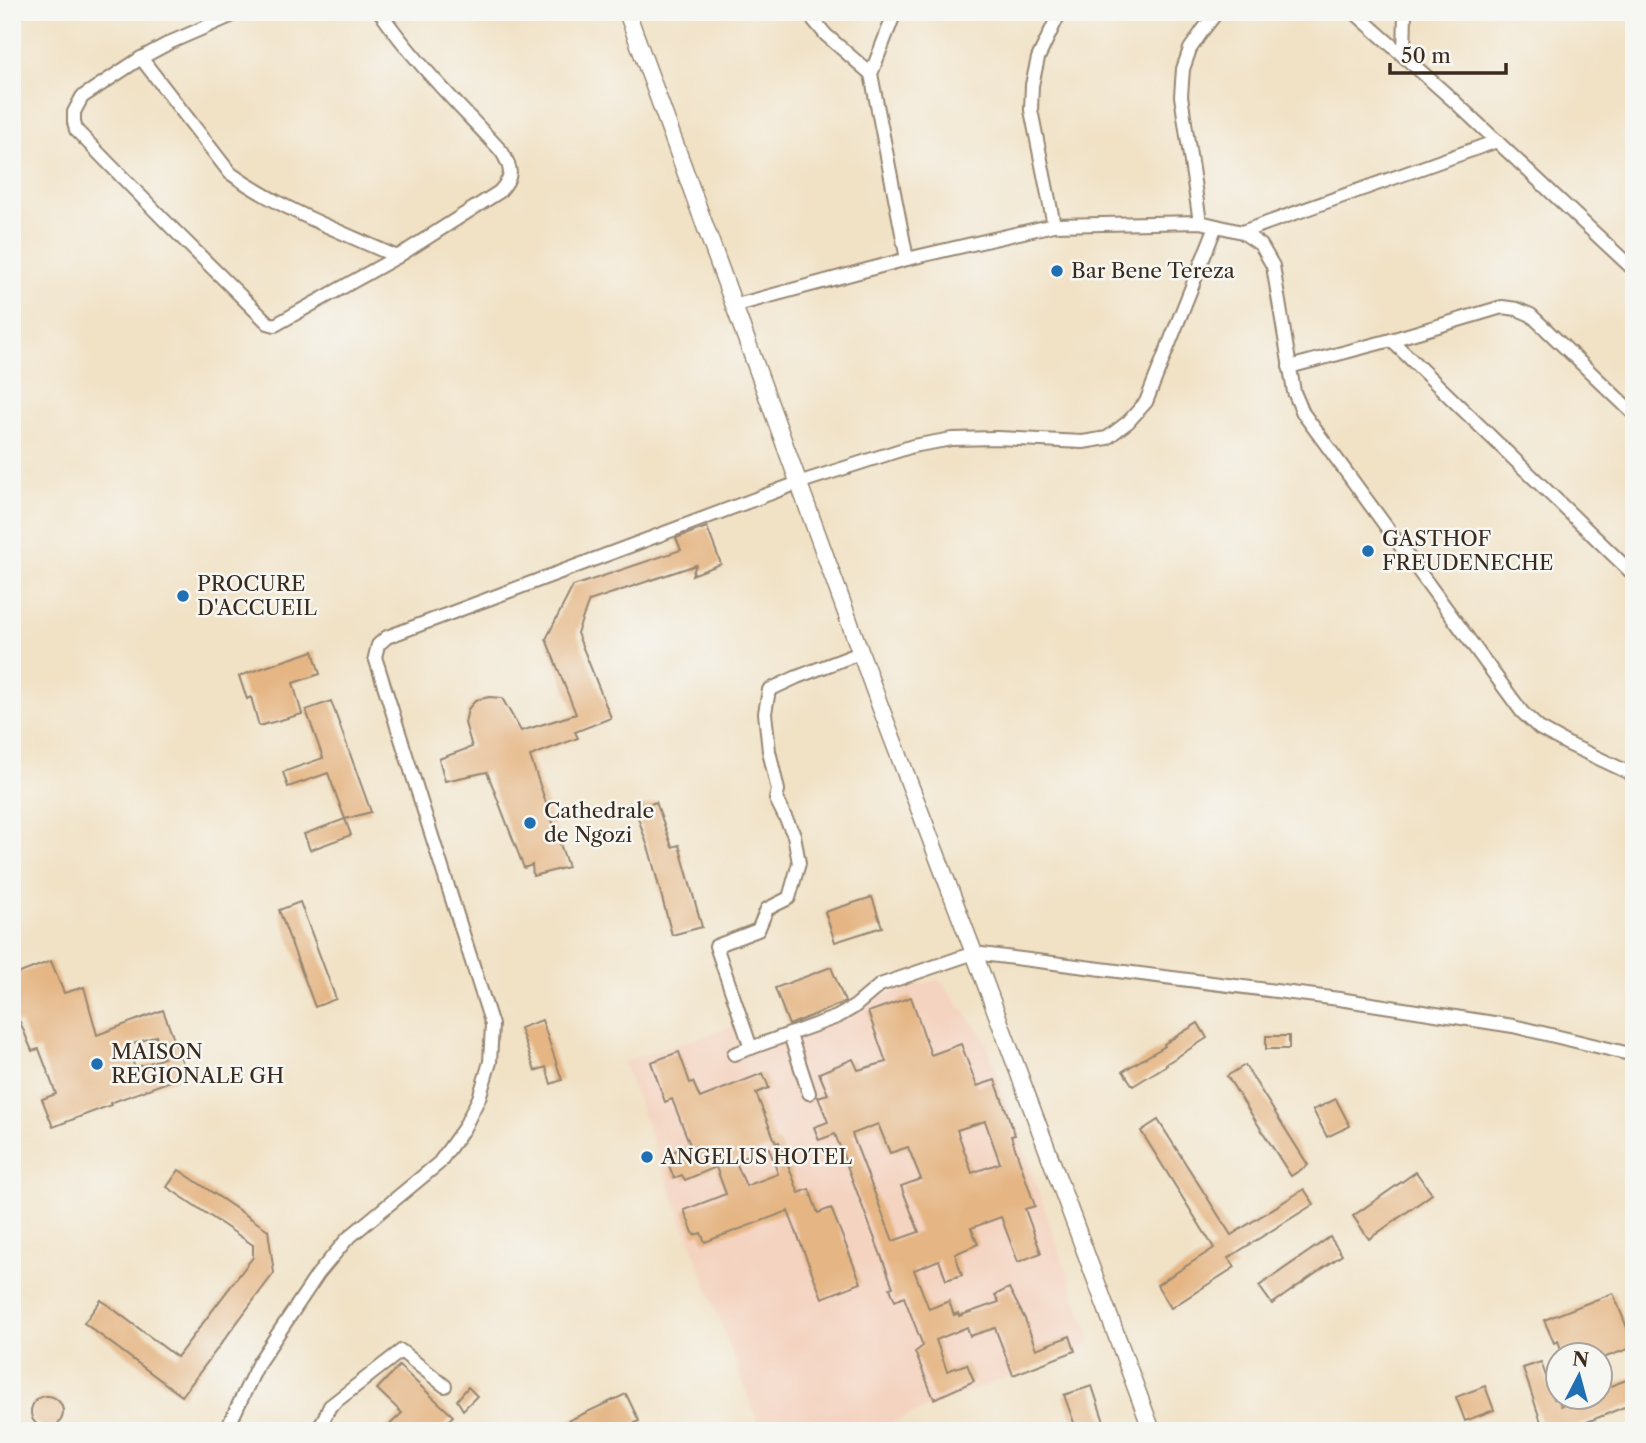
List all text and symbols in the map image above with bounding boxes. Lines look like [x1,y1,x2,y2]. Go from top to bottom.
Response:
scale bar [1390,32,1506,76]
text: 50 m [1401,43,1451,68]
place label: Bar Bene Tereza [1071,258,1236,283]
marker: Bar Bene Tereza [1049,263,1065,279]
place label: GASTHOF FREUDENECHE [1382,526,1553,575]
marker: GASTHOF FREUDENECHE [1360,543,1376,559]
place label: PROCURE D'ACCUEIL [197,571,317,620]
marker: PROCURE D'ACCUEIL [175,588,191,604]
place label: Cathedrale de Ngozi [544,798,654,847]
marker: Cathedrale de Ngozi [522,815,538,831]
place label: MAISON REGIONALE GH [111,1039,284,1088]
marker: MAISON REGIONALE GH [89,1056,105,1072]
place label: ANGELUS HOTEL [660,1144,852,1169]
marker: ANGELUS HOTEL [639,1149,655,1165]
north arrow [1544,1342,1614,1412]
text: N [1571,1347,1590,1372]

